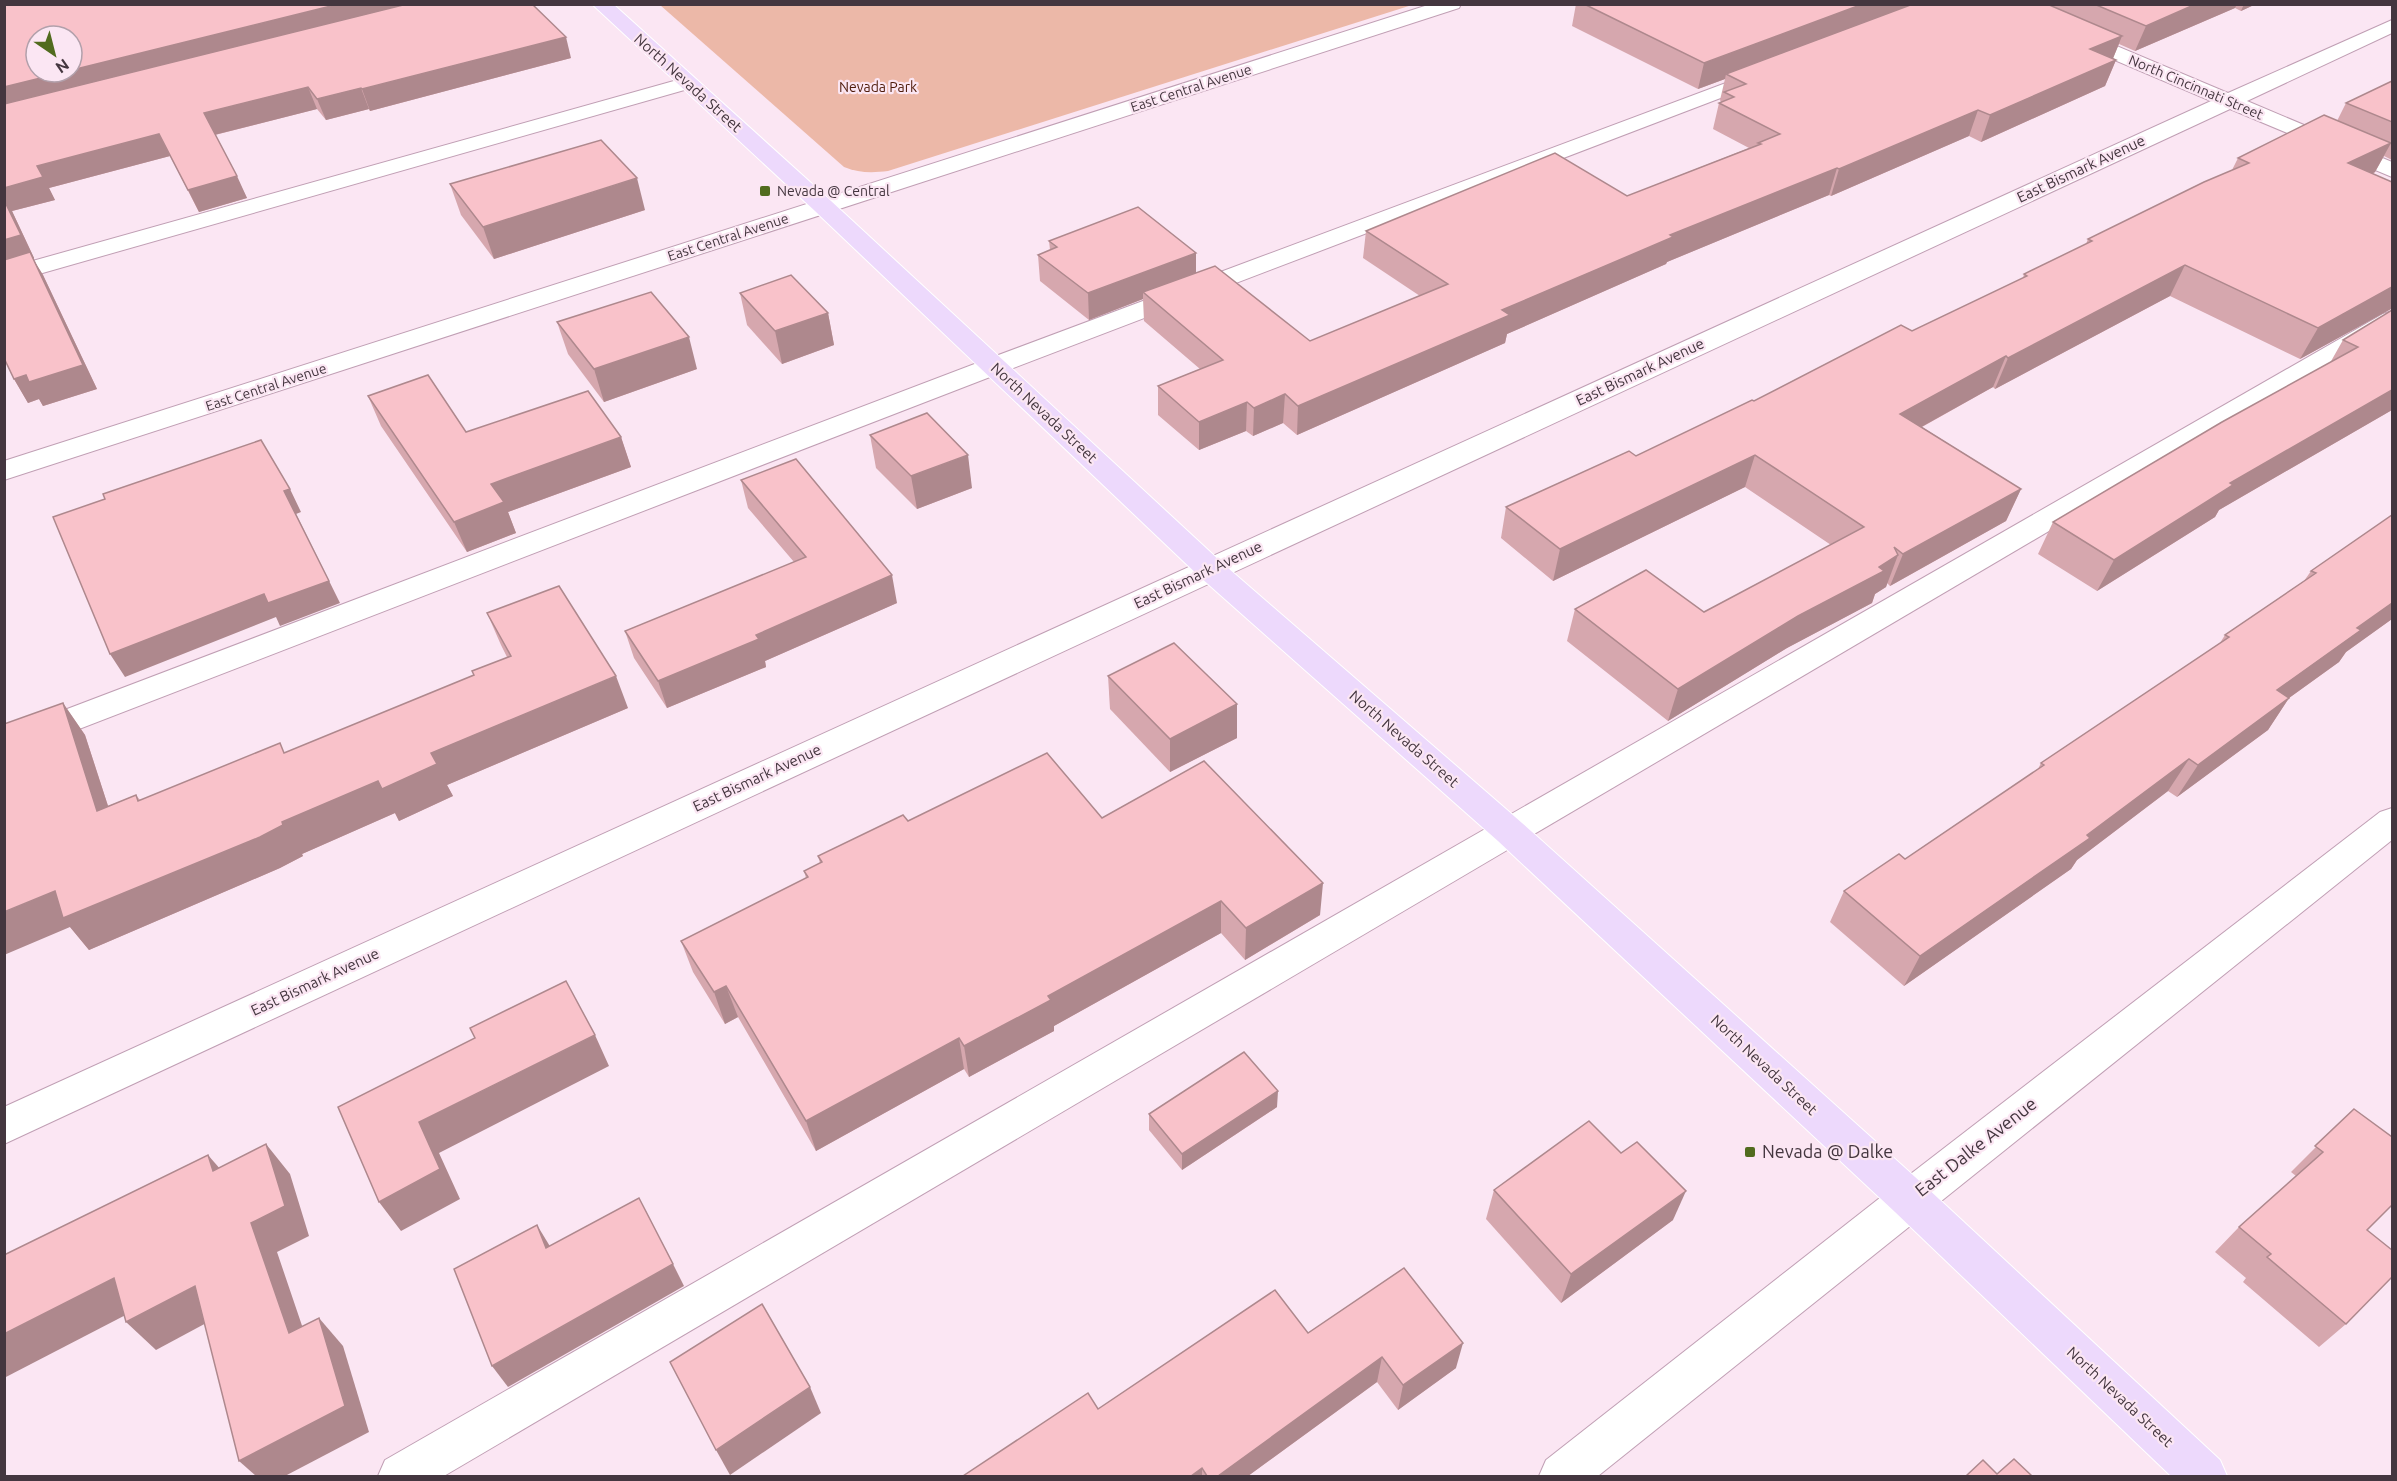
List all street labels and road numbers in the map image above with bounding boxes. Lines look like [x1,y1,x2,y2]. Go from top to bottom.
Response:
street label: North Nevada Street [631,30,746,135]
street label: North Cincinnati Street [2126,51,2266,123]
street label: East Central Avenue [1129,61,1253,115]
street label: East Bismark Avenue [2014,131,2148,206]
street label: East Central Avenue [666,210,790,264]
street label: East Bismark Avenue [1573,334,1707,409]
street label: North Nevada Street [988,359,1101,466]
street label: East Central Avenue [204,360,328,414]
street label: East Bismark Avenue [1131,537,1265,612]
street label: North Nevada Street [1346,687,1462,791]
street label: East Bismark Avenue [690,740,824,815]
street label: East Bismark Avenue [248,944,382,1019]
street label: North Nevada Street [1708,1011,1821,1118]
street label: East Dalke Avenue [1911,1093,2040,1200]
street label: North Nevada Street [2064,1343,2177,1450]

